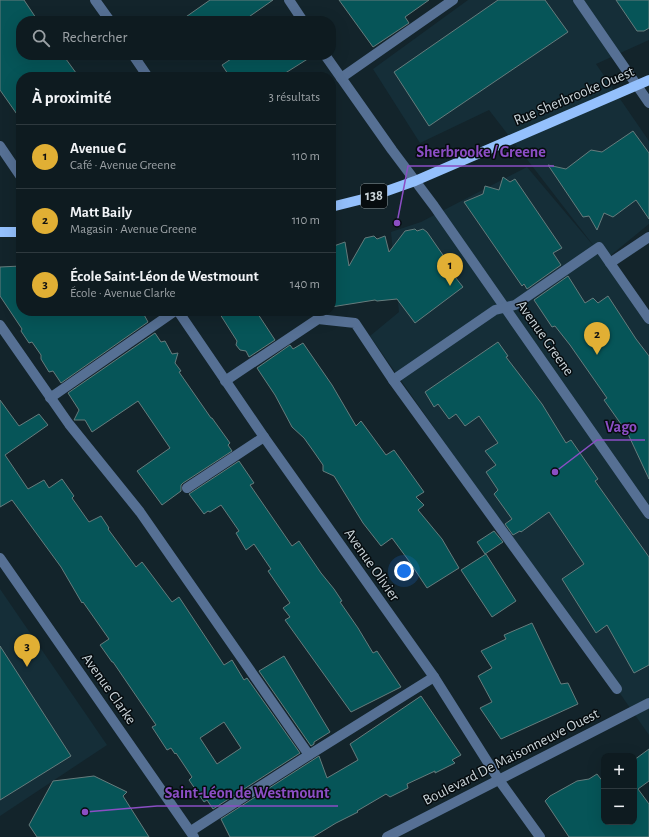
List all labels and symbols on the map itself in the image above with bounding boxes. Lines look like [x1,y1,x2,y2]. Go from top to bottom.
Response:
street label: Rue Sherbrooke Ouest [512,64,637,128]
callout: Sherbrooke / Greene [408,138,554,166]
text: Sherbrooke / Greene [416,144,546,160]
road number: 138 [361,184,387,208]
pin: 1 [437,253,463,286]
street label: Avenue Greene [514,298,576,379]
pin: 2 [584,322,610,355]
callout: Vago [597,412,645,440]
text: Vago [605,419,637,435]
street label: Avenue Olivier [342,526,403,604]
your location [394,561,414,581]
pin: 3 [14,634,40,667]
street label: Avenue Clarke [79,651,139,727]
street label: Boulevard De Maisonneuve Ouest [421,706,602,808]
callout: Saint-Léon de Westmount [157,778,338,806]
text: Saint-Léon de Westmount [165,785,330,801]

